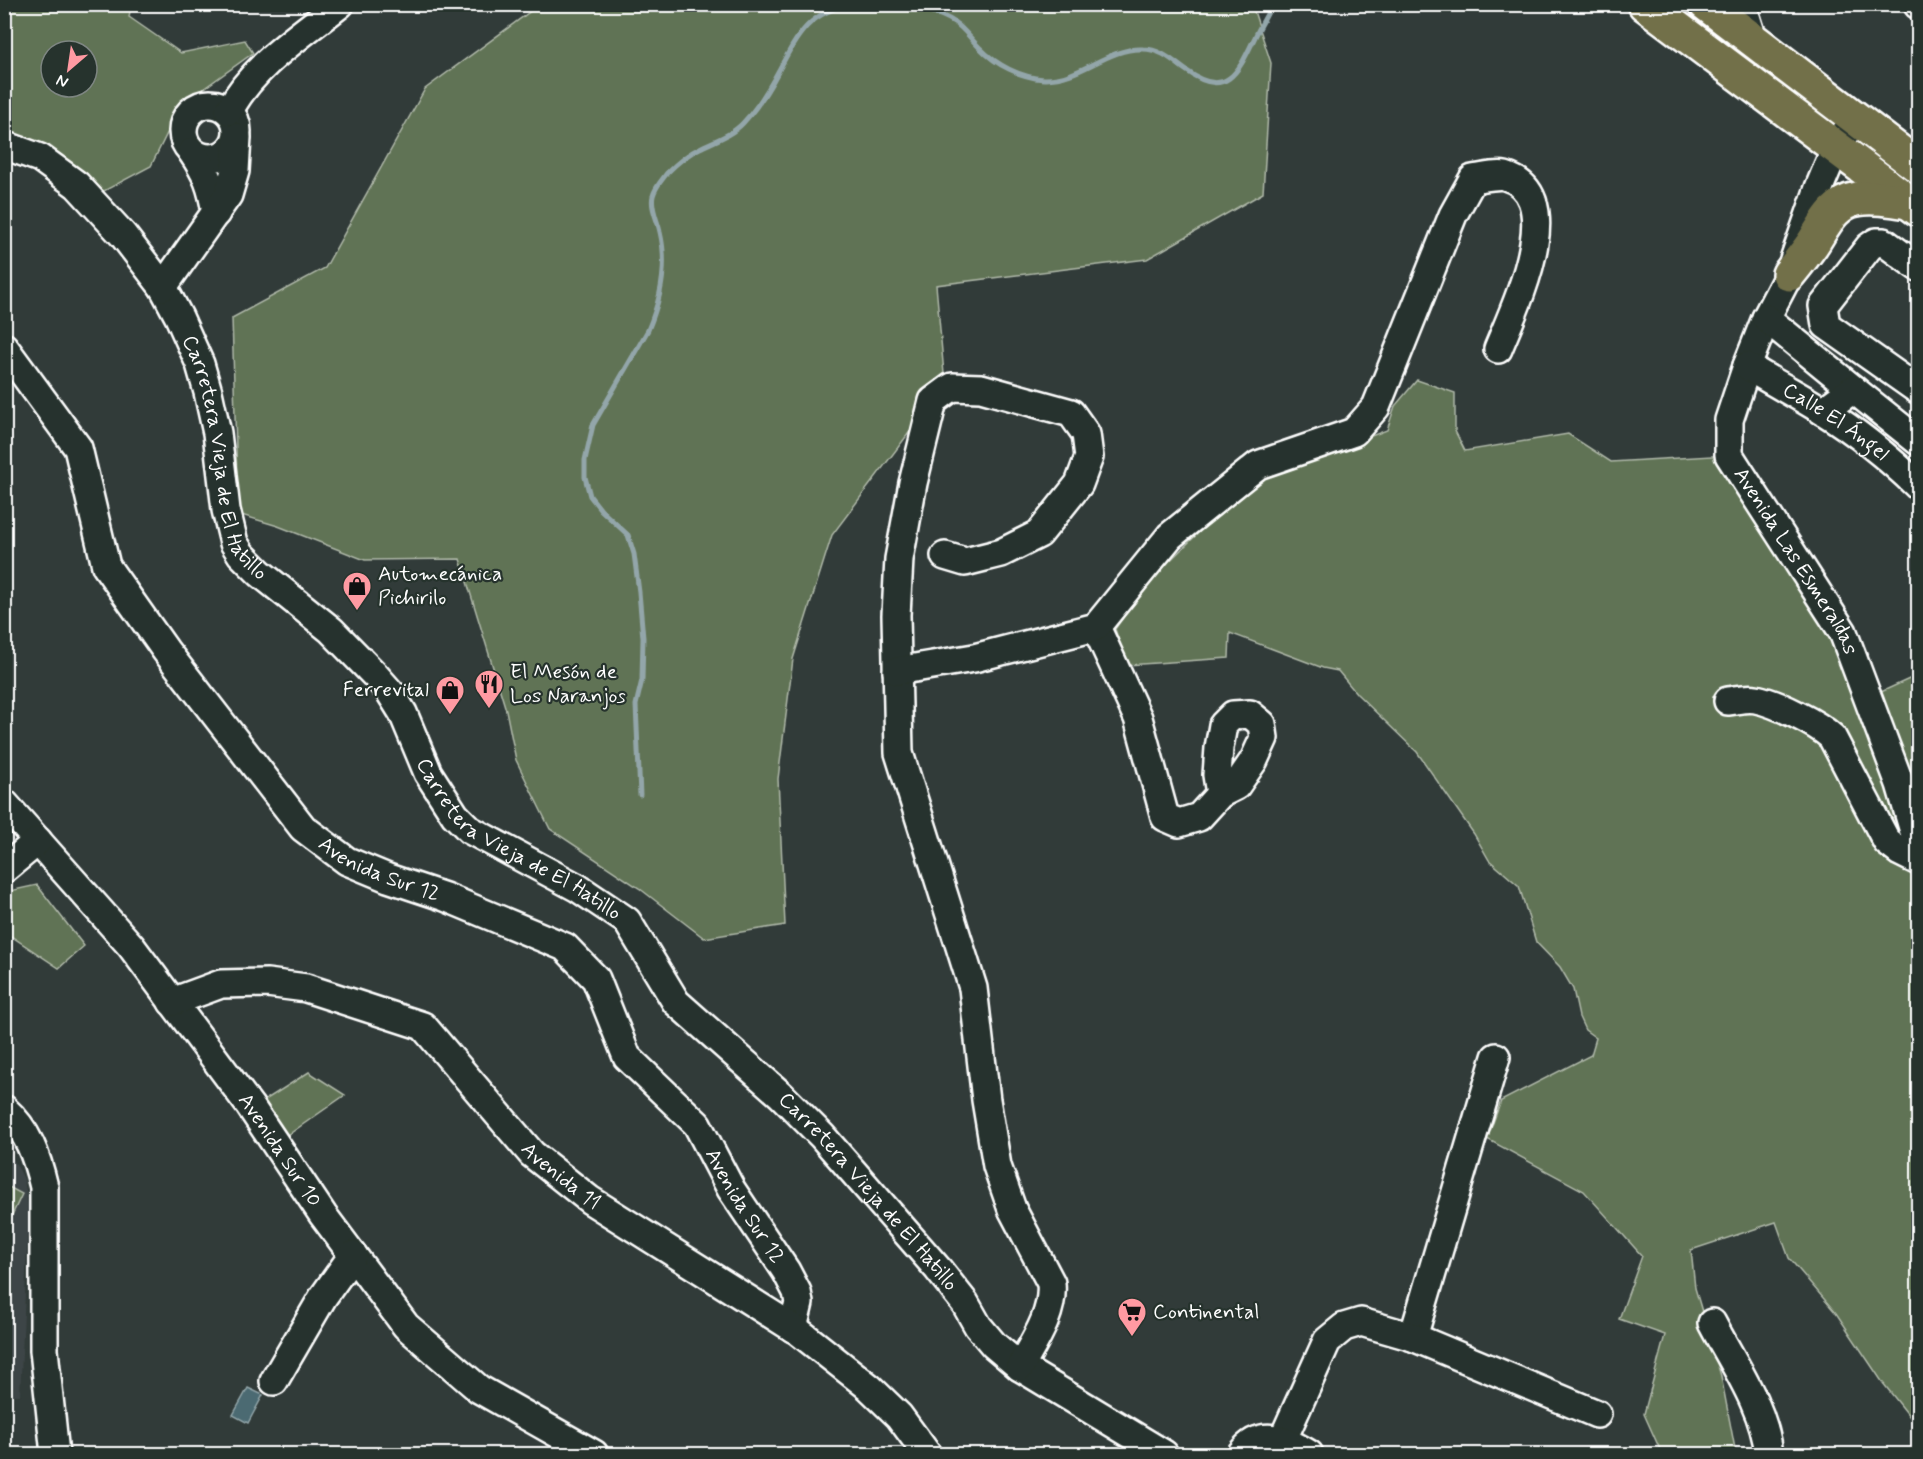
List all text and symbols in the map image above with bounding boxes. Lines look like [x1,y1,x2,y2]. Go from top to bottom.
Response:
north arrow [39,39,99,99]
text: N [53,69,72,93]
street label: Carretera Vieja de El Hatillo [175,331,273,587]
street label: Calle El Ángel [1778,376,1895,468]
street label: Avenida Las Esmeraldas [1727,462,1864,659]
place label: Automecánica Pichirilo [378,560,502,612]
shop icon: Automecánica Pichirilo [341,570,373,612]
place label: El Mesón de Los Naranjos [510,658,626,710]
restaurant icon: El Mesón de Los Naranjos [473,668,505,710]
shop icon: Ferrevital [434,674,466,716]
place label: Ferrevital [343,676,429,704]
street label: Carretera Vieja de El Hatillo [409,754,627,927]
street label: Avenida Sur 12 [312,830,443,908]
street label: Carretera Vieja de El Hatillo [772,1086,964,1297]
street label: Avenida Sur 10 [231,1088,328,1213]
street label: Avenida 11 [514,1137,606,1217]
street label: Avenida Sur 12 [698,1144,791,1269]
supermarket icon: Continental [1116,1296,1148,1338]
place label: Continental [1153,1298,1260,1326]

